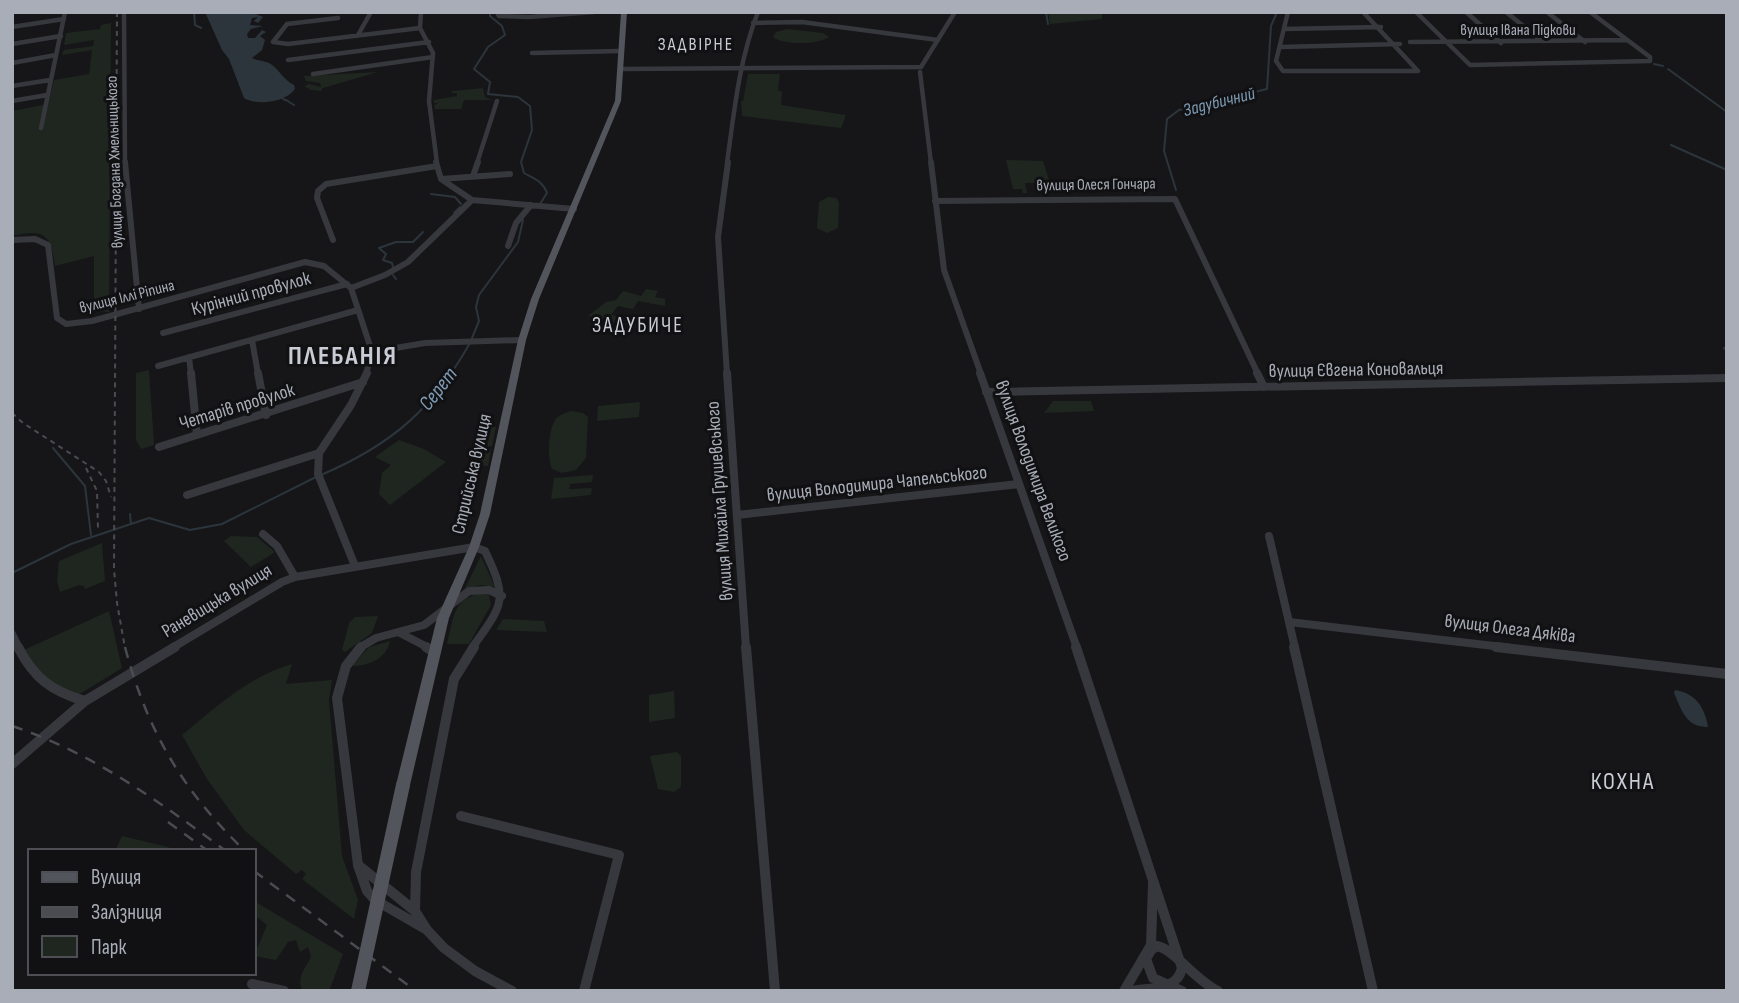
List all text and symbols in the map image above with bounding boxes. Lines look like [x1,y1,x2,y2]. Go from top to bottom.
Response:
street label: вулиця Івана Підкови [1460,21,1576,40]
district label: ЗАДВІРНЕ [658,34,734,55]
street label: вулиця Богдана Хмельницького [102,75,128,249]
water label: Задубичний [1181,83,1258,121]
street label: вулиця Олеся Гончара [1036,174,1156,196]
street label: Курінний провулок [189,267,314,321]
street label: вулиця Іллі Ріпина [78,276,176,318]
district label: ЗАДУБИЧЕ [592,313,684,338]
district label: ПЛЕБАНІЯ [288,341,398,372]
street label: вулиця Євгена Коновальця [1269,357,1443,383]
water label: Серет [413,362,463,416]
street label: вулиця Володимира Великого [990,377,1076,565]
street label: Четарів провулок [177,378,298,435]
street label: вулиця Михайла Грушевського [702,401,738,601]
street label: Стрийська вулиця [447,412,497,536]
street label: вулиця Володимира Чапельського [766,461,988,507]
street label: Раневицька вулиця [158,559,276,643]
street label: вулиця Олега Дяківа [1443,610,1577,648]
district label: КОХНА [1591,767,1655,796]
legend [28,849,256,975]
text: Вулиця [91,865,141,890]
text: Залізниця [91,900,162,925]
text: Парк [91,935,126,960]

